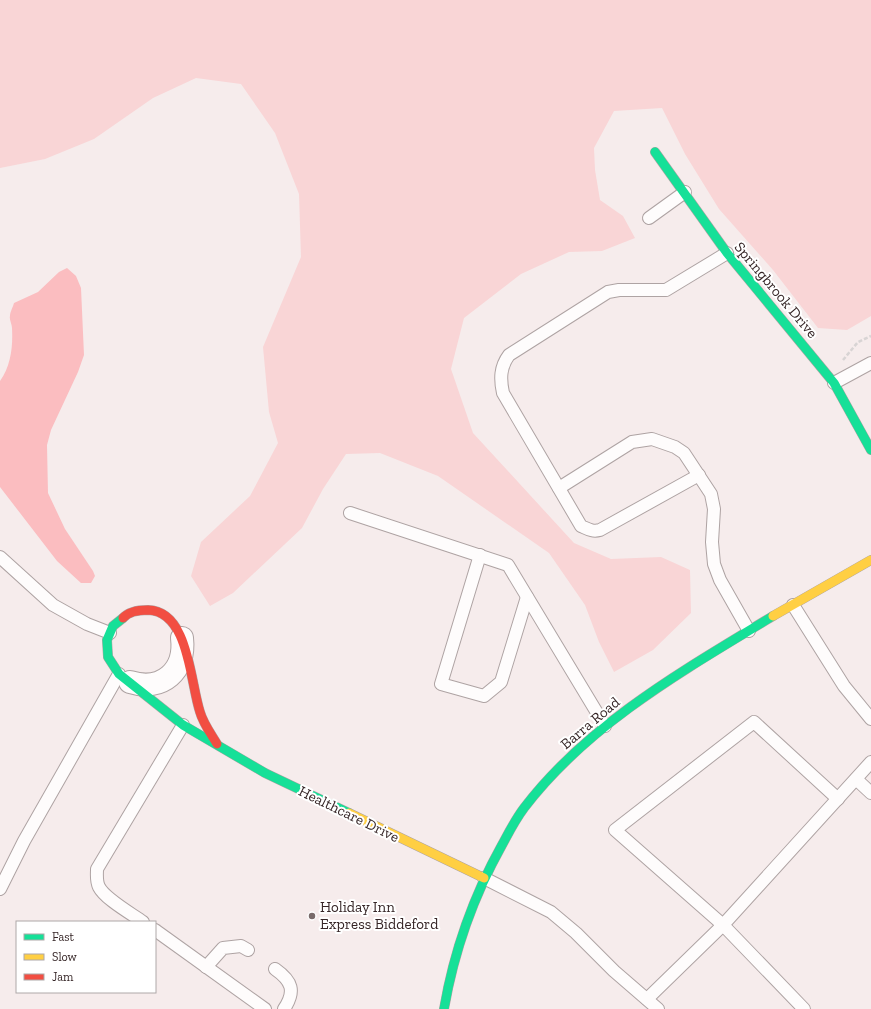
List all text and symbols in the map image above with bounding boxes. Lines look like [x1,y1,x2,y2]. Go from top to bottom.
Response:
street label: Springbrook Drive [731,238,821,342]
street label: Barra Road [557,693,624,753]
street label: Healthcare Drive [296,782,402,846]
place label: Holiday Inn Express Biddeford [320,898,439,933]
marker: Holiday Inn Express Biddeford [307,911,317,921]
legend [16,921,156,993]
text: Fast [52,930,75,944]
text: Slow [52,950,78,964]
text: Jam [52,970,74,984]

